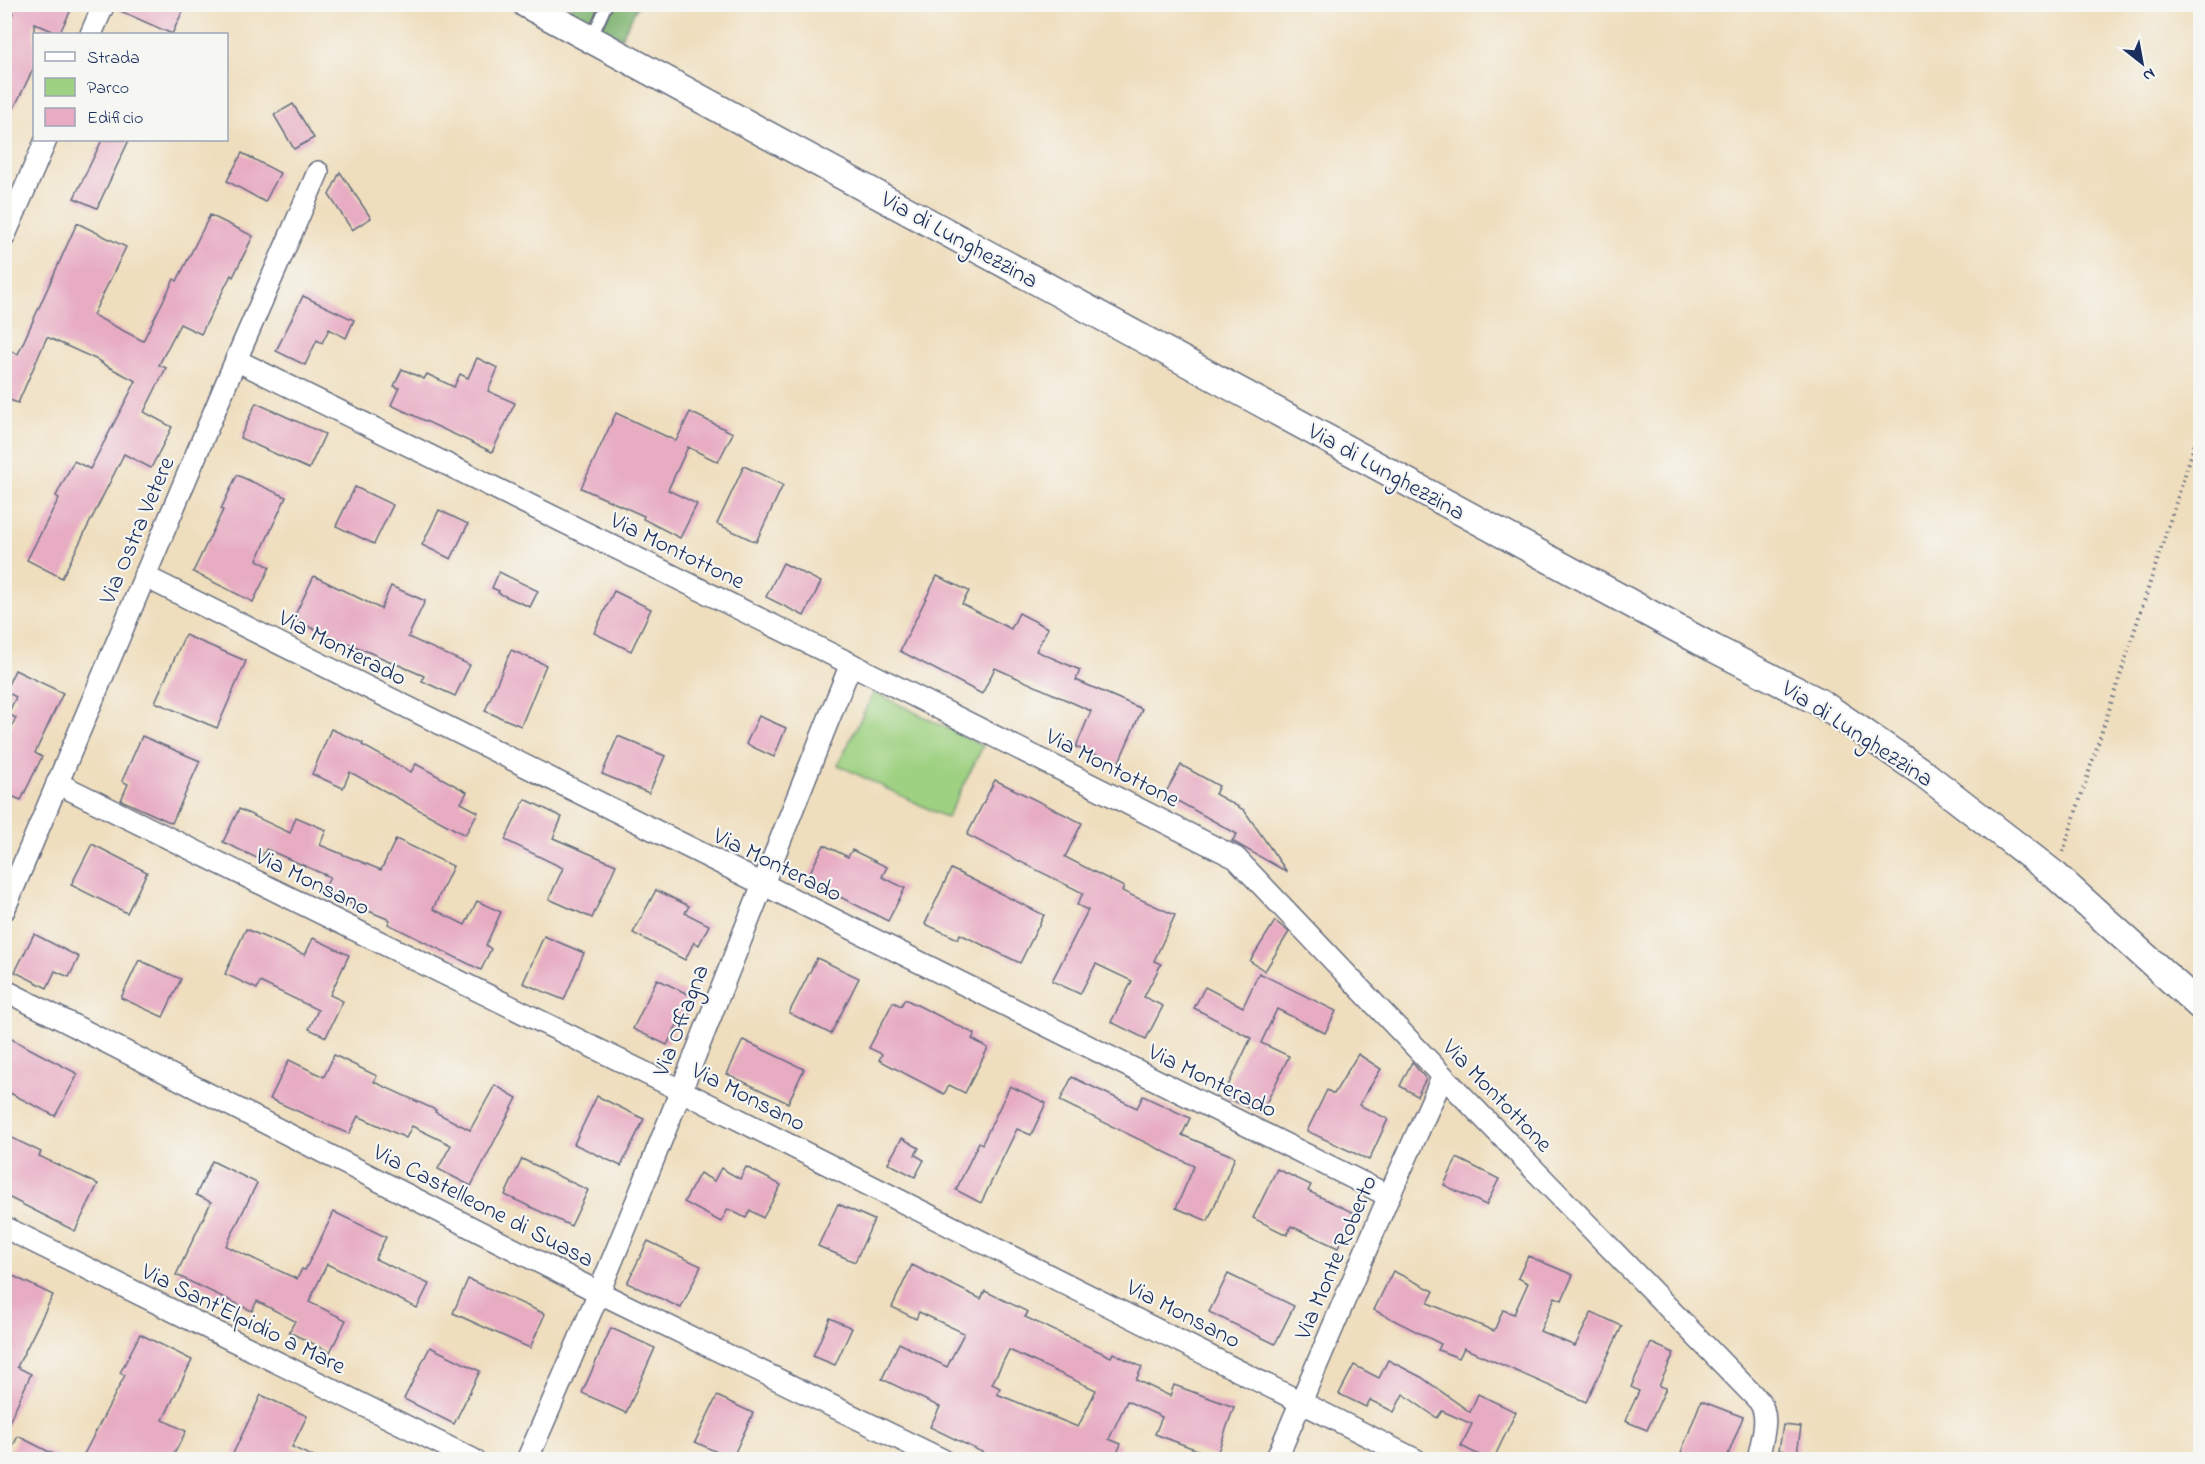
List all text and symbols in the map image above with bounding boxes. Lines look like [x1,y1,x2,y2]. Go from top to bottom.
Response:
legend [33,33,228,141]
north arrow [2112,33,2172,93]
text: Strada [87,46,140,72]
text: N [2138,61,2160,87]
text: Parco [87,76,129,102]
text: Edificio [87,106,143,132]
street label: Via di Lunghezzina [873,183,1044,299]
street label: Via di Lunghezzina [1300,415,1471,531]
street label: Via Ostra Vetere [91,452,185,611]
street label: Via Montottone [603,504,751,600]
street label: Via Monterado [271,601,412,697]
street label: Via di Lunghezzina [1773,672,1940,797]
street label: Via Montottone [1038,720,1185,818]
street label: Via Monterado [705,819,847,913]
street label: Via Monsano [248,840,375,926]
street label: Via Offagna [645,960,720,1083]
street label: Via Montottone [1432,1031,1560,1162]
street label: Via Monterado [1140,1035,1282,1129]
street label: Via Monsano [684,1054,811,1142]
street label: Via Castelleone di Suasa [365,1136,599,1278]
street label: Via Monte Roberto [1286,1170,1388,1347]
street label: Via Sant'Elpidio a Mare [134,1255,351,1385]
street label: Via Monsano [1119,1271,1246,1359]

